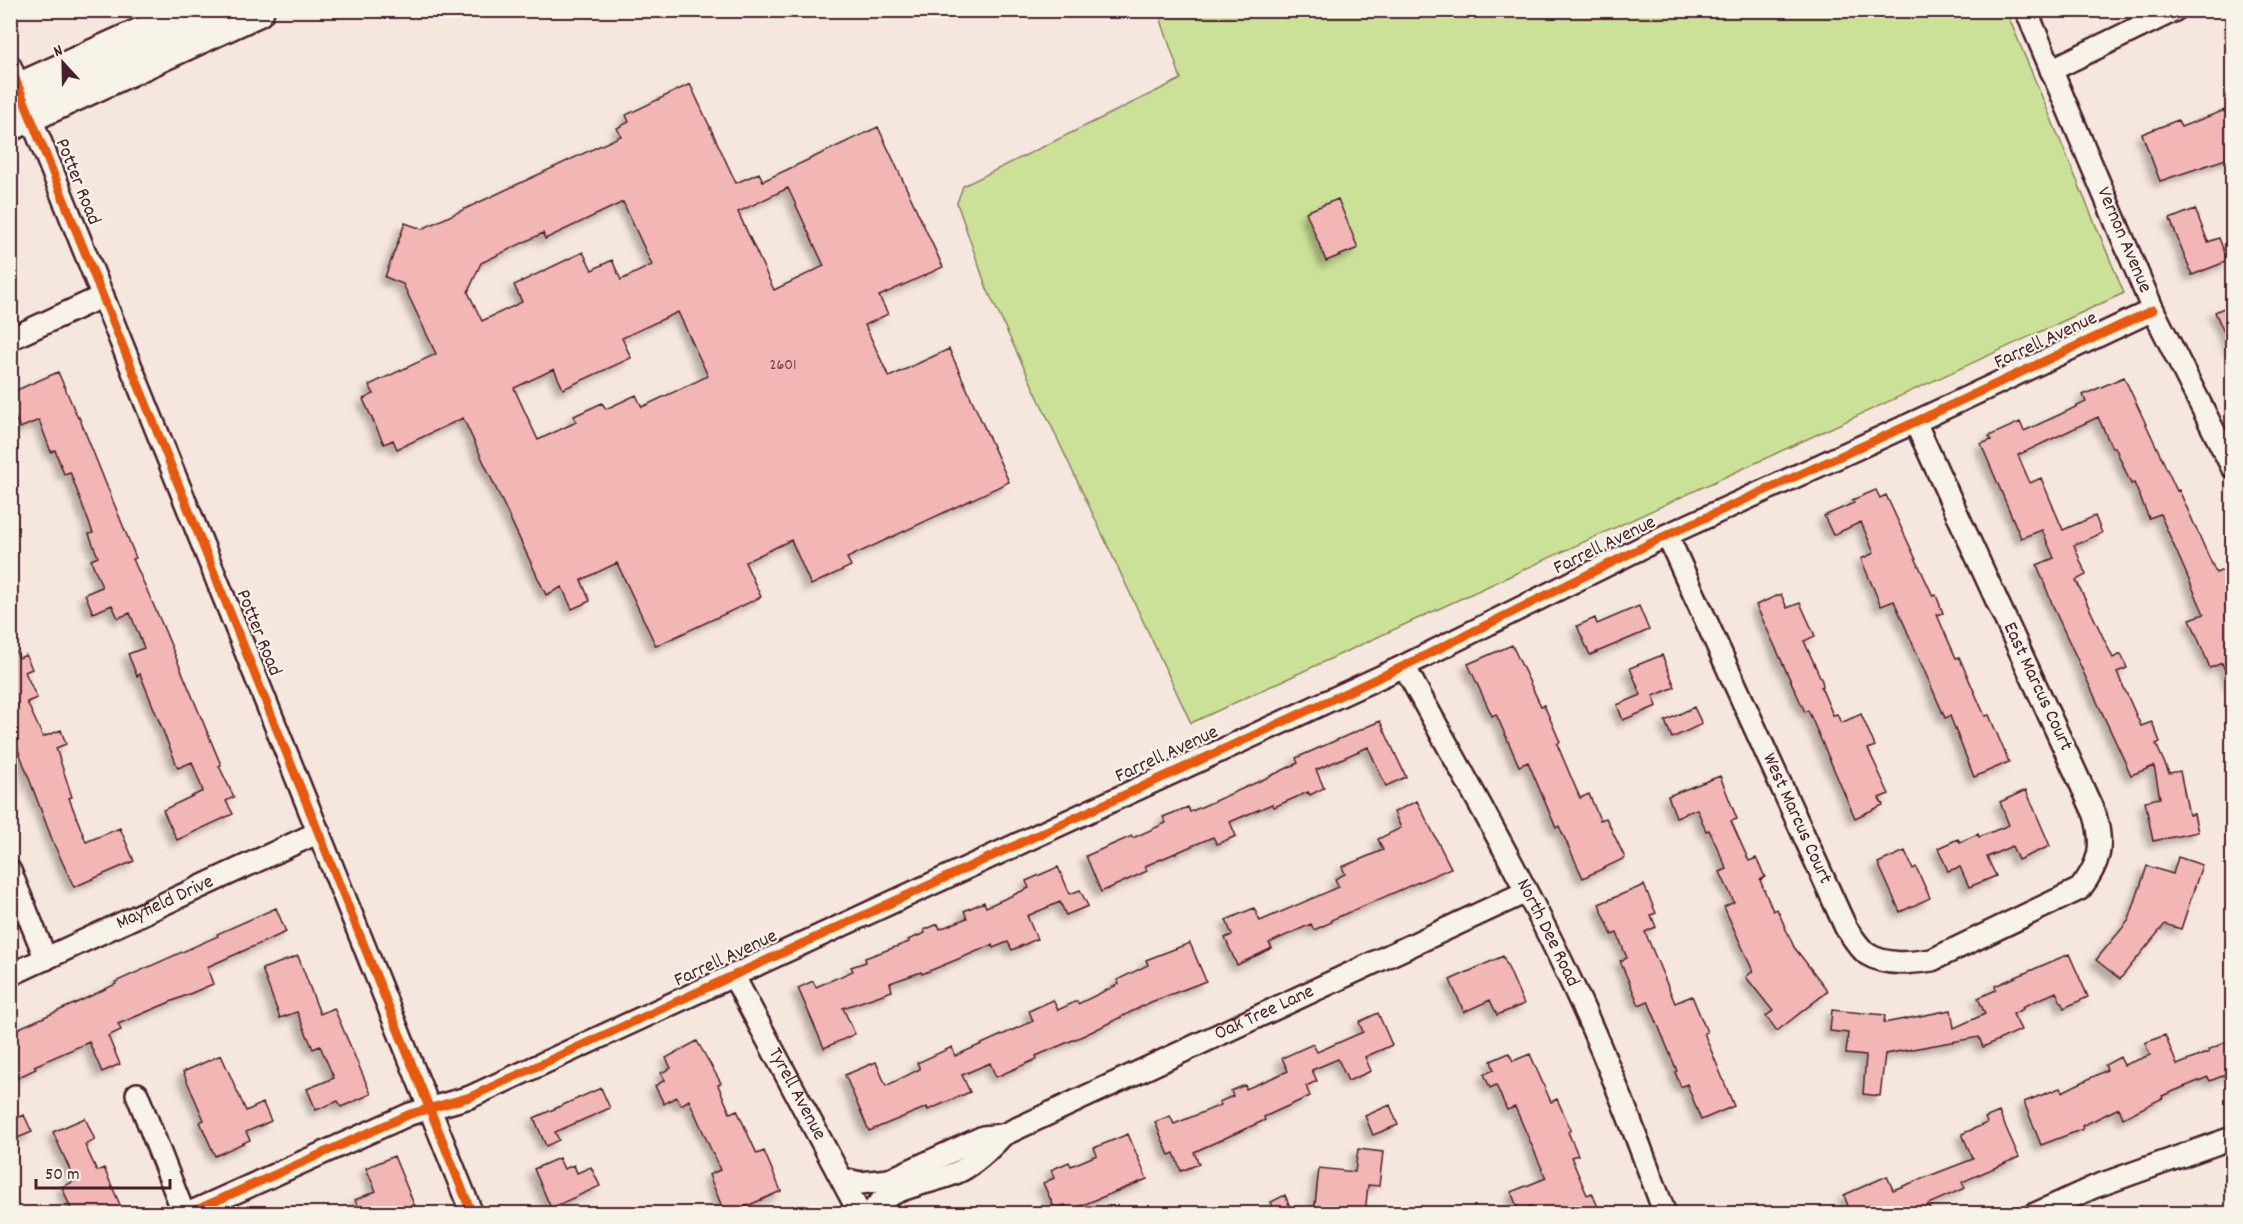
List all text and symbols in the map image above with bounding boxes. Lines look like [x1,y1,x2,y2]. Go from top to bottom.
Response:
north arrow [33,33,93,93]
text: N [50,39,66,64]
street label: Potter Road [47,135,107,229]
street label: Vernon Avenue [2089,183,2158,298]
street label: Farrell Avenue [1990,305,2102,377]
house number: 2601 [769,354,797,377]
street label: Farrell Avenue [1549,509,1661,583]
street label: Potter Road [228,586,288,680]
street label: East Marcus Court [1995,618,2079,756]
street label: Farrell Avenue [1111,719,1223,791]
street label: West Marcus Court [1754,749,1838,889]
street label: Mayfield Drive [112,868,219,938]
street label: North Dee Road [1508,874,1586,992]
street label: Farrell Avenue [670,923,782,995]
street label: Oak Tree Lane [1210,978,1319,1049]
street label: Tyrell Avenue [760,1043,833,1146]
scale bar [36,1152,170,1190]
text: 50 m [45,1163,80,1188]

